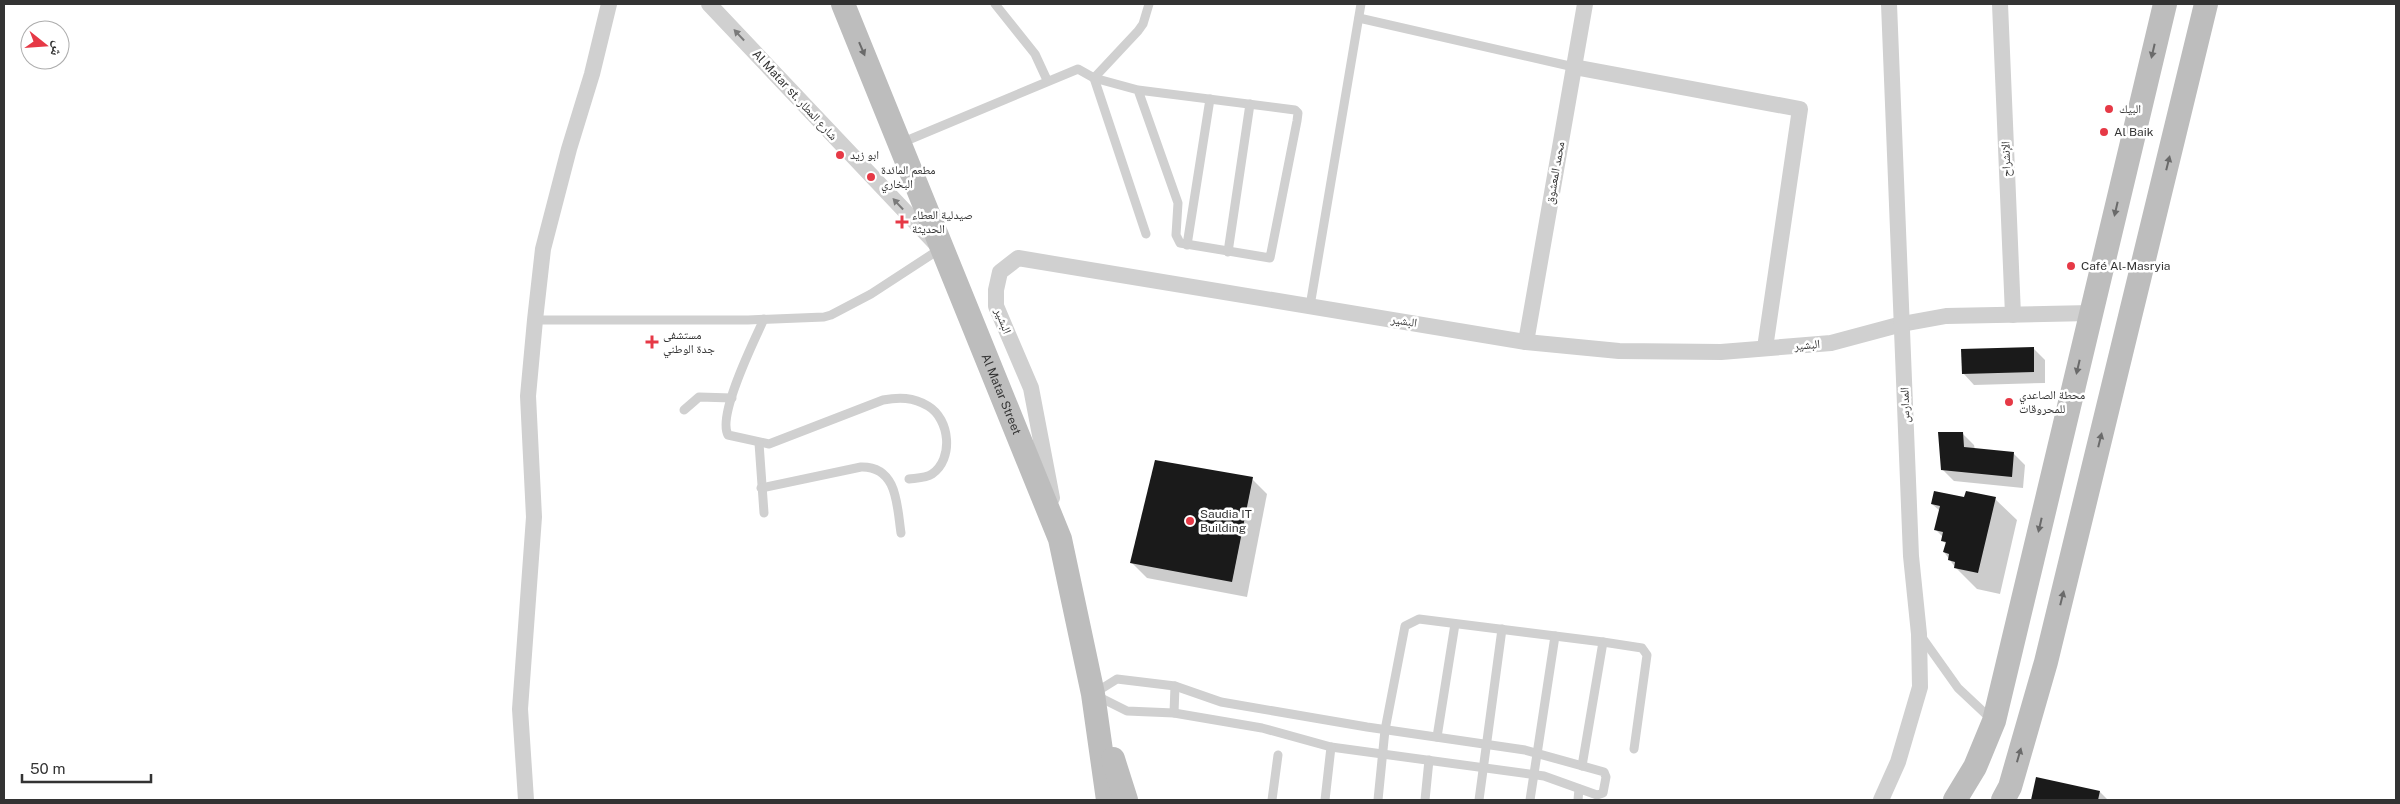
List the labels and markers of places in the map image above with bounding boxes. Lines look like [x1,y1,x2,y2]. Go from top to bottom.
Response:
place label: البيك [2119,102,2141,116]
marker: البيك [2103,103,2115,115]
place label: Al Baik [2114,125,2154,139]
marker: Al Baik [2098,126,2110,138]
place label: ابو زيد [850,148,879,162]
marker: ابو زيد [834,149,846,161]
place label: مطعم المائدة البخاري [881,163,936,194]
marker: مطعم المائدة البخاري [865,171,877,183]
place label: صيدلية العطاء الحديثة [912,208,973,236]
marker: صيدلية العطاء الحديثة [896,216,908,228]
place label: Café Al-Masryia [2081,259,2171,273]
marker: Café Al-Masryia [2065,260,2077,272]
place label: مستشفى جدة الوطني [663,328,715,359]
marker: مستشفى جدة الوطني [645,335,659,349]
place label: محطة الصاعدي للمحروقات [2019,388,2085,416]
marker: محطة الصاعدي للمحروقات [2003,396,2015,408]
place label: Saudia IT Building [1200,507,1252,535]
marker: Saudia IT Building [1184,515,1196,527]

